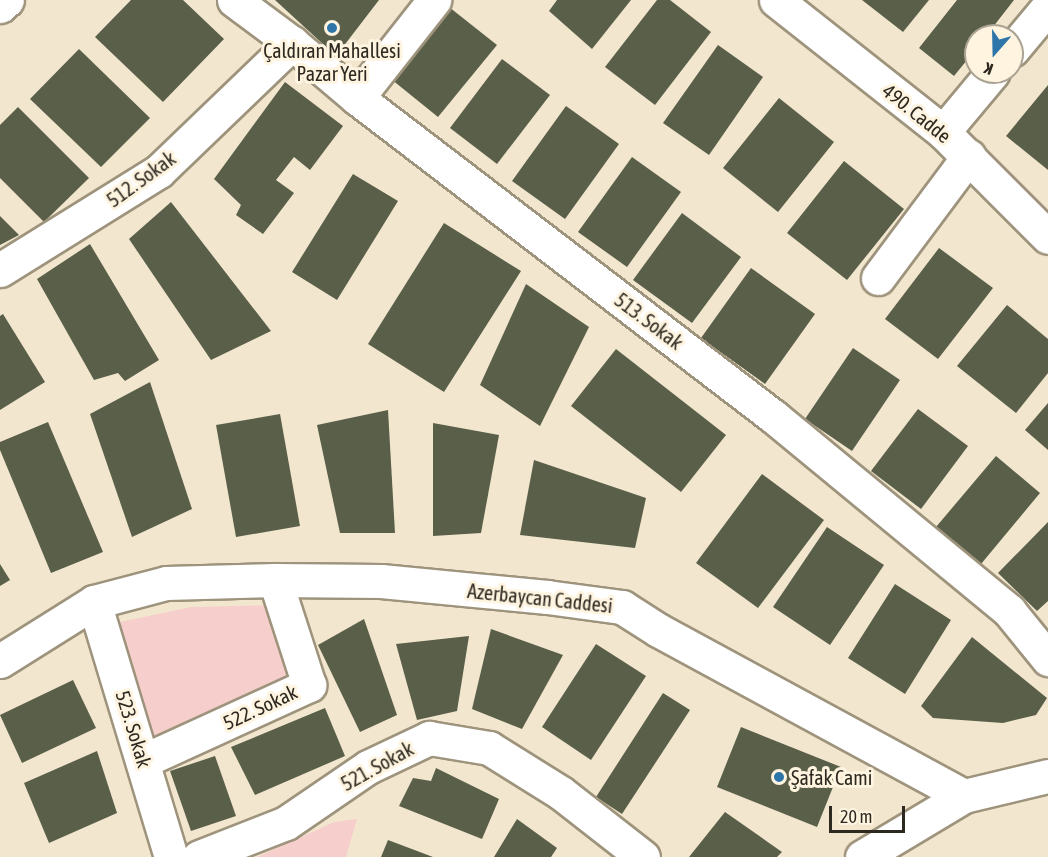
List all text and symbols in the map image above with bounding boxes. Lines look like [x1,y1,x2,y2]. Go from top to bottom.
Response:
marker: Çaldıran Mahallesi Pazar Yeri [325,21,339,35]
north arrow [964,24,1024,84]
place label: Çaldıran Mahallesi Pazar Yeri [263,38,401,85]
text: K [982,59,995,79]
street label: 490. Cadde [878,78,956,148]
street label: 512. Sokak [102,146,180,212]
street label: 513. Sokak [610,288,688,354]
street label: Azerbaycan Caddesi [466,578,614,618]
street label: 522. Sokak [219,679,301,735]
street label: 523. Sokak [111,688,157,770]
street label: 521. Sokak [337,736,417,796]
place label: Şafak Cami [791,765,872,789]
marker: Şafak Cami [772,770,786,784]
scale bar [832,794,908,832]
text: 20 m [840,806,872,827]

